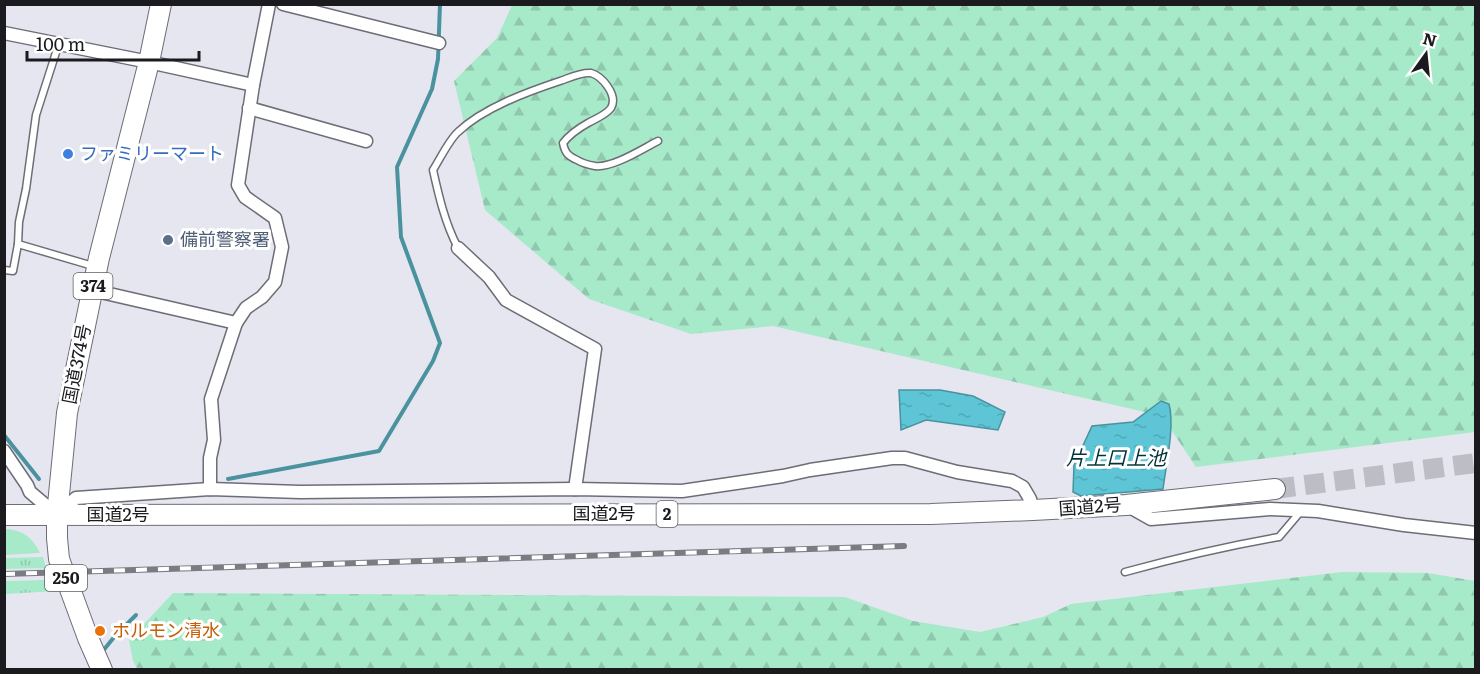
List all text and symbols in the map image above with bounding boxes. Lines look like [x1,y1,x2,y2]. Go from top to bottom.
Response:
scale bar [27,24,200,62]
north arrow [1396,24,1456,84]
text: N [1421,25,1440,52]
text: 100 m [36,30,85,57]
place label: ファミリーマート [80,139,224,166]
marker: ファミリーマート [61,147,75,161]
place label: 備前警察署 [180,225,270,252]
marker: 備前警察署 [161,233,175,247]
road number: 374 [74,273,112,299]
street label: 国道374号 [55,321,97,406]
water label: 片上口上池 [1066,441,1168,471]
street label: 国道2号 [1057,490,1122,521]
street label: 国道2号 [572,499,636,526]
street label: 国道2号 [86,500,150,527]
road number: 2 [656,501,678,527]
road number: 250 [45,565,87,591]
place label: ホルモン清水 [112,616,220,643]
marker: ホルモン清水 [93,624,107,638]

